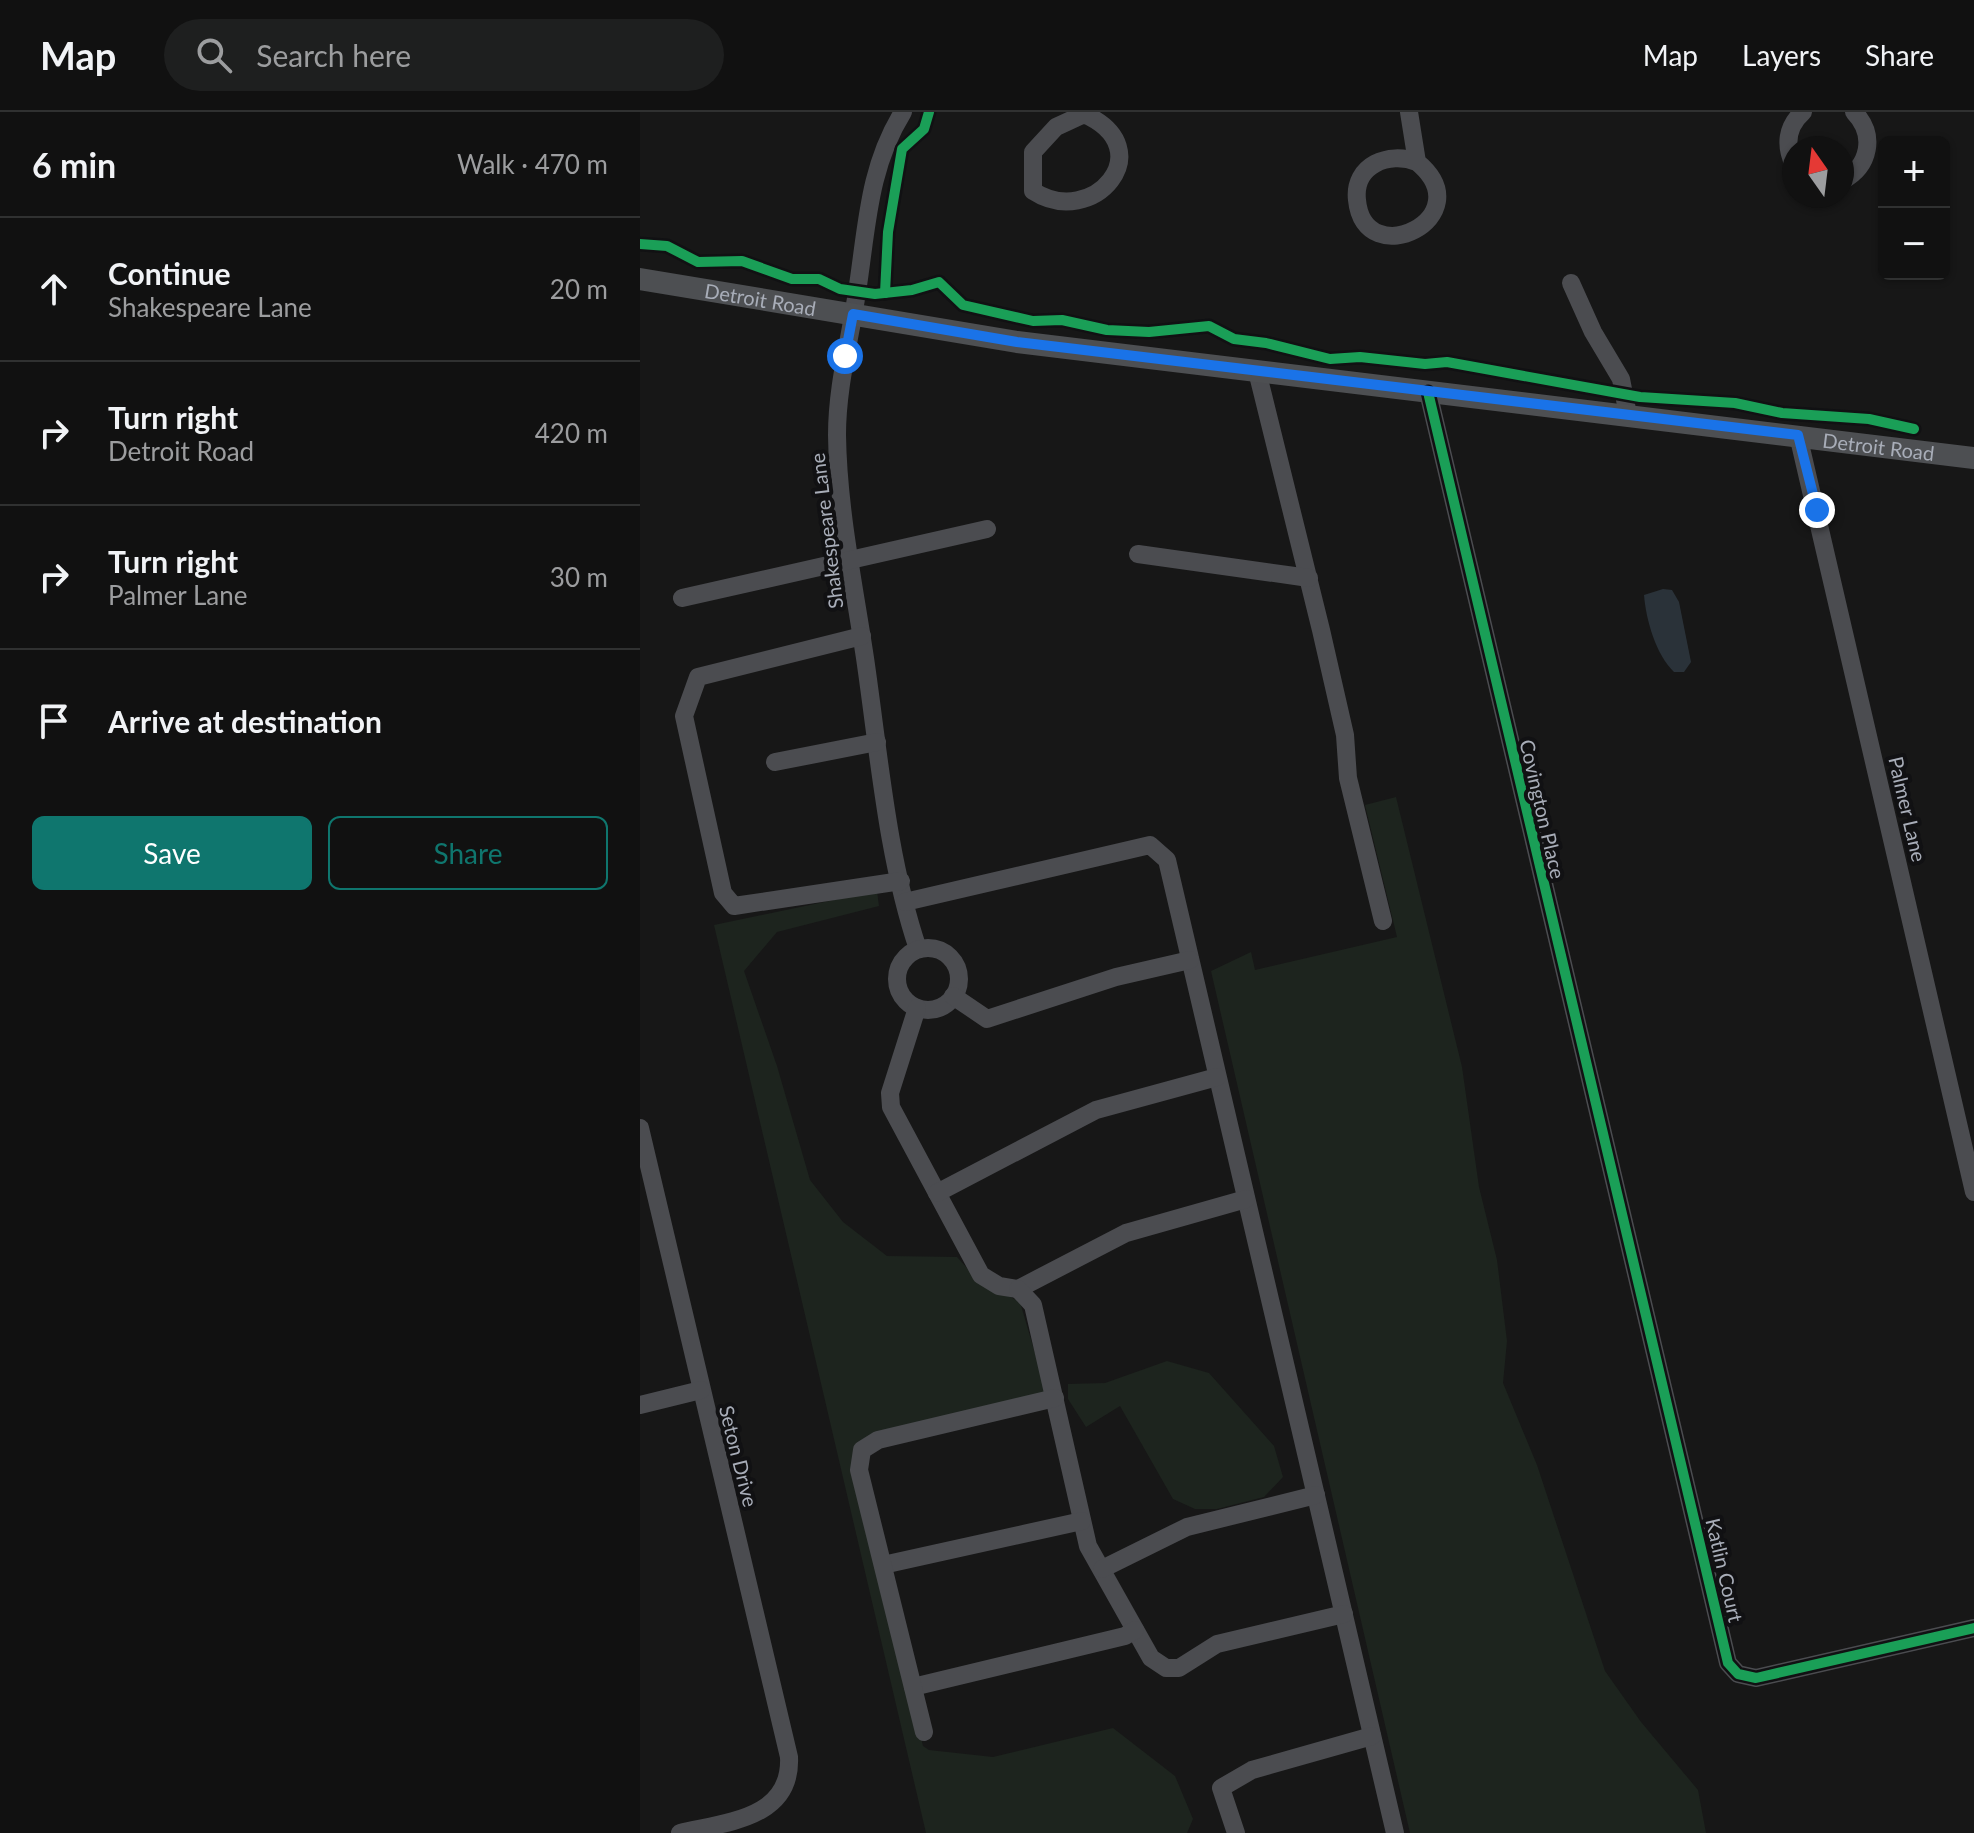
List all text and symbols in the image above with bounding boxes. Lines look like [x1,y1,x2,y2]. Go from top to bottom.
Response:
search box [164,19,724,91]
text: Map [40,32,116,78]
icon: search [192,33,236,77]
text: Search here [256,37,411,73]
text: Map [1643,38,1698,72]
text: Layers [1742,38,1821,72]
text: Share [1865,38,1934,72]
north arrow [1782,136,1854,208]
map controls [1878,136,1950,280]
button: + [1878,136,1950,208]
text: 6 min [32,144,116,185]
text: Walk · 470 m [457,148,608,180]
button: − [1878,208,1950,280]
text: Continue [108,255,231,291]
icon: ahead [32,267,76,311]
text: 20 m [550,273,608,305]
street label: Detroit Road [703,278,818,320]
text: Shakespeare Lane [108,291,312,323]
route start [827,338,863,374]
text: Turn right [108,399,238,435]
icon: right [32,411,76,455]
text: 420 m [535,417,608,449]
street label: Detroit Road [1821,428,1936,465]
text: Detroit Road [108,435,254,467]
street label: Shakespeare Lane [805,452,847,610]
route end [1799,492,1835,528]
text: Turn right [108,543,238,579]
icon: right [32,555,76,599]
text: 30 m [550,561,608,593]
text: Palmer Lane [108,579,247,611]
icon: arrive [32,699,76,743]
text: Arrive at destination [108,703,382,739]
street label: Covington Place [1515,737,1571,881]
street label: Palmer Lane [1884,754,1932,864]
button: Save [32,816,312,890]
button: Share [328,816,608,890]
street label: Seton Drive [715,1403,763,1509]
street label: Katlin Court [1701,1516,1749,1624]

